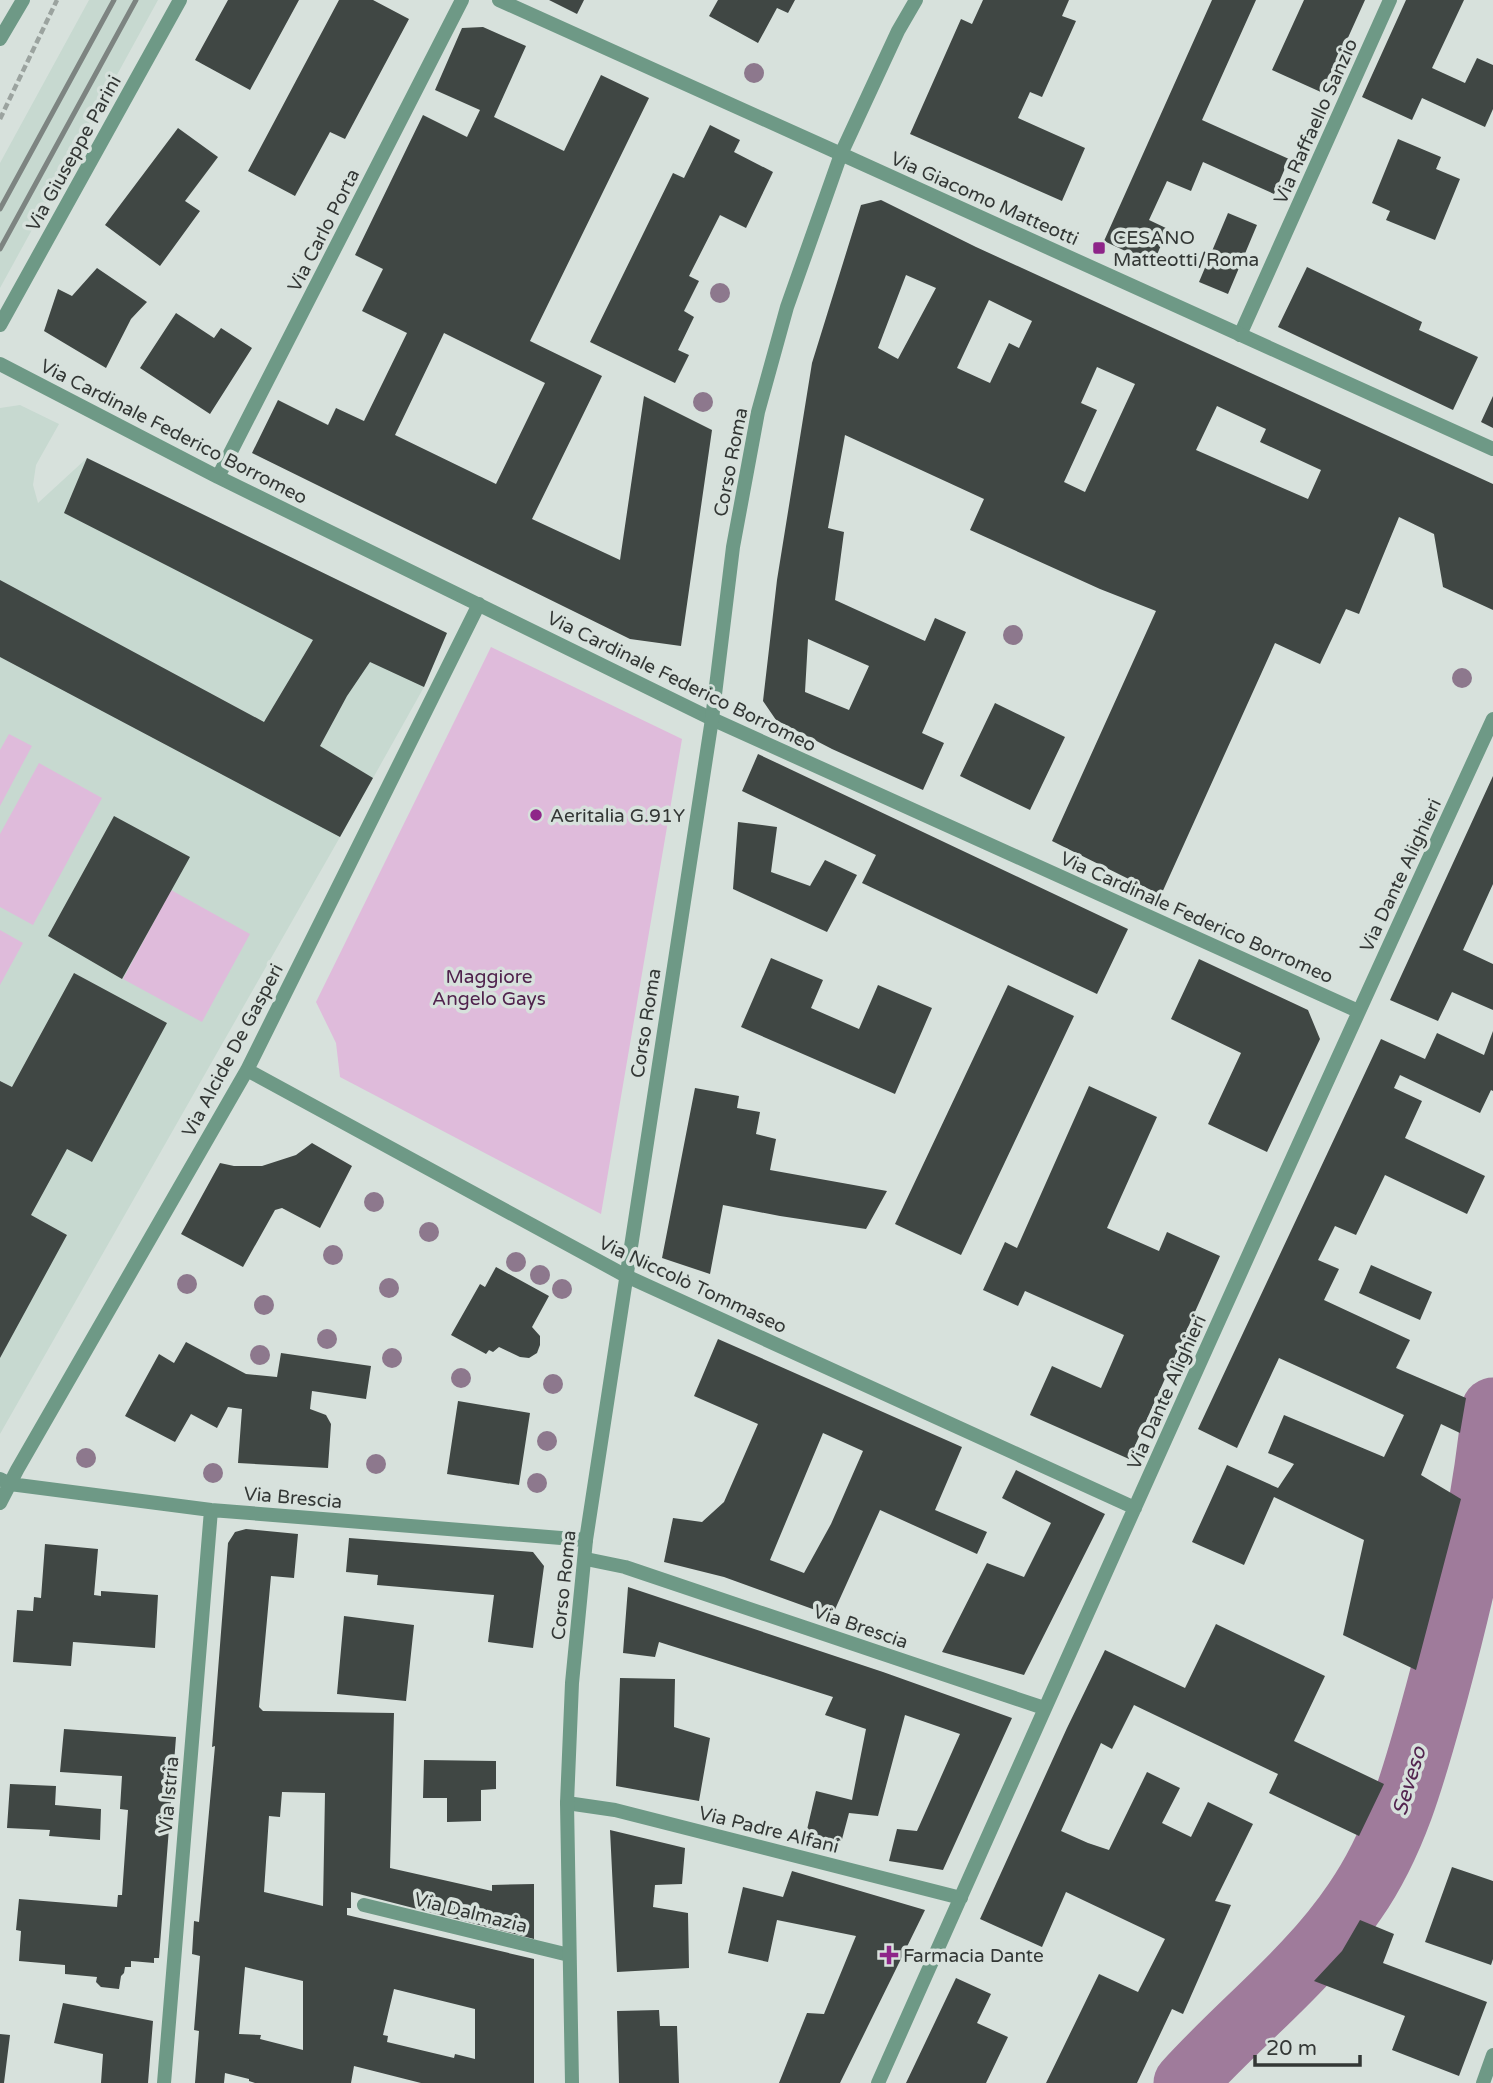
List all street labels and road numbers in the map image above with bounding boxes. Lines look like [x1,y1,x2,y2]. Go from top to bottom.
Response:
street label: Via Raffaello Sanzio [1270,35,1362,208]
street label: Via Giuseppe Parini [22,72,126,235]
street label: Via Giacomo Matteotti [887,148,1082,250]
street label: Via Carlo Porta [283,165,364,296]
street label: Via Cardinale Federico Borromeo [36,355,311,509]
street label: Corso Roma [710,406,752,519]
street label: Via Cardinale Federico Borromeo [543,607,820,757]
street label: Via Dante Alighieri [1356,795,1446,956]
street label: Via Cardinale Federico Borromeo [1057,848,1337,988]
street label: Via Alcide De Gasperi [178,960,288,1141]
street label: Corso Roma [626,967,665,1079]
street label: Via Niccolò Tommaseo [595,1232,790,1338]
street label: Via Dante Alighieri [1123,1312,1211,1473]
street label: Via Brescia [243,1483,343,1513]
street label: Corso Roma [547,1529,581,1641]
street label: Via Brescia [810,1600,911,1653]
street label: Via Istria [155,1756,183,1835]
street label: Via Padre Alfani [696,1802,841,1858]
street label: Via Dalmazia [412,1888,530,1938]

